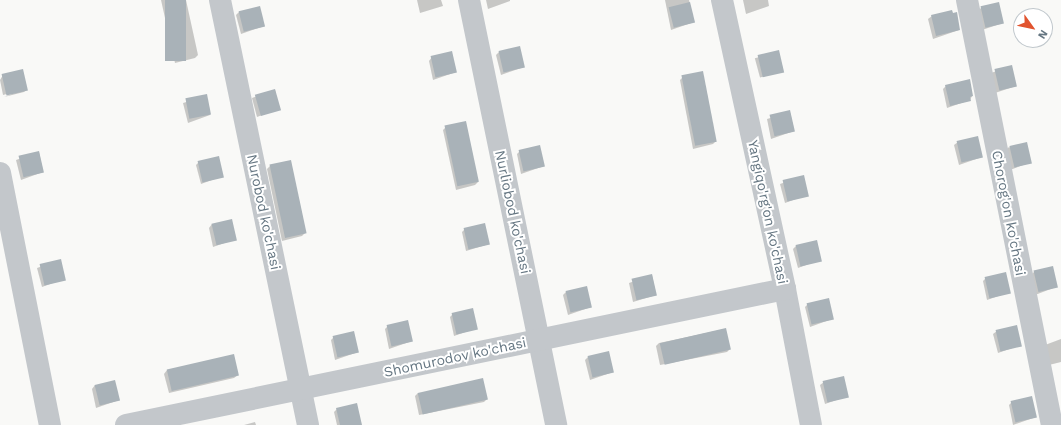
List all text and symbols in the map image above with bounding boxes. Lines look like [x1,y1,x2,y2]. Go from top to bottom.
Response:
north arrow [1013,8,1053,48]
text: N [1035,27,1050,41]
street label: Yangiqo'rg'on ko'chasi [745,138,791,286]
street label: Nurliobod ko'chasi [492,149,534,275]
street label: Chorog'on ko'chasi [989,149,1029,277]
street label: Nurobod ko'chasi [244,153,284,271]
street label: Shomurodov ko'chasi [382,334,528,380]

